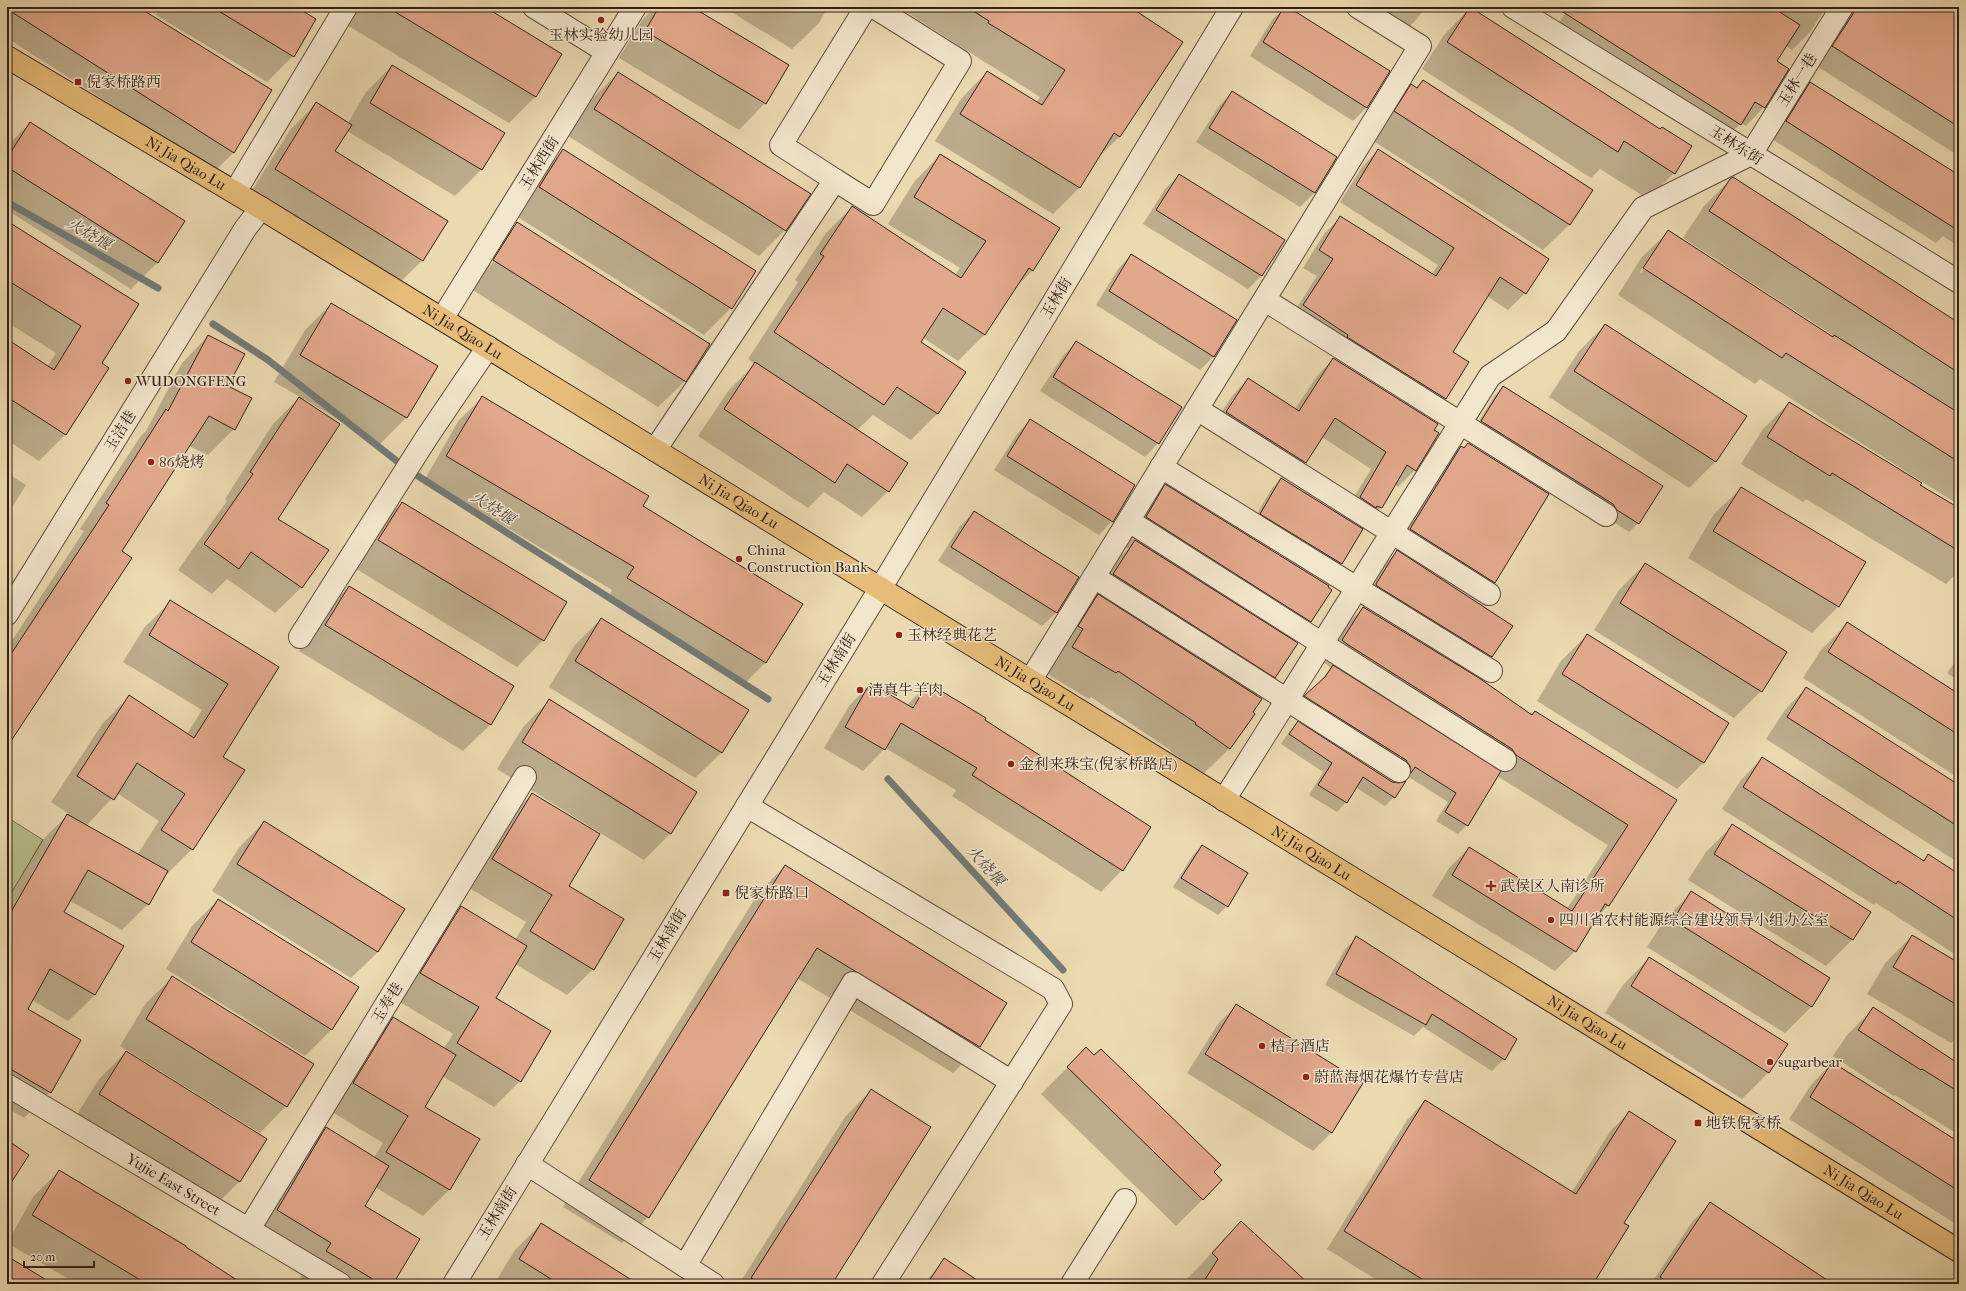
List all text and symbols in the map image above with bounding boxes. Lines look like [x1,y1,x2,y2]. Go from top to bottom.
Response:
marker: 玉林实验幼儿园 [596,15,606,25]
place label: 玉林实验幼儿园 [548,26,654,44]
street label: 玉林一巷 [1773,50,1821,110]
place label: 倪家桥路西 [86,73,161,91]
marker: 倪家桥路西 [73,77,83,87]
street label: 玉林东街 [1706,121,1766,169]
street label: Ni Jia Qiao Lu [142,132,230,194]
street label: 玉林西街 [515,133,563,193]
water label: 火烧堰 [63,213,117,255]
street label: 玉林街 [1037,274,1075,322]
street label: Ni Jia Qiao Lu [419,300,506,363]
place label: WUDONGFENG [135,372,247,390]
marker: WUDONGFENG [123,376,133,386]
street label: 玉洁巷 [100,407,140,455]
place label: 86烧烤 [159,453,205,471]
marker: 86烧烤 [146,457,156,467]
street label: Ni Jia Qiao Lu [695,470,782,533]
water label: 火烧堰 [467,486,521,530]
place label: China Construction Bank [747,541,868,576]
marker: China Construction Bank [734,554,744,564]
place label: 玉林经典花艺 [907,626,997,644]
street label: 玉林南街 [812,630,860,690]
marker: 玉林经典花艺 [894,630,904,640]
street label: Ni Jia Qiao Lu [992,652,1079,715]
place label: 清真牛羊肉 [868,681,943,699]
marker: 清真牛羊肉 [855,685,865,695]
place label: 金利来珠宝(倪家桥路店) [1019,755,1177,773]
marker: 金利来珠宝(倪家桥路店) [1006,759,1016,769]
street label: Ni Jia Qiao Lu [1268,822,1355,885]
water label: 火烧堰 [963,841,1011,892]
place label: 武侯区人南诊所 [1500,877,1605,895]
marker: 武侯区人南诊所 [1485,880,1497,892]
place label: 倪家桥路口 [734,884,809,902]
marker: 倪家桥路口 [721,888,731,898]
street label: 玉林南街 [644,906,690,966]
place label: 四川省农村能源综合建设领导小组办公室 [1559,911,1829,929]
marker: 四川省农村能源综合建设领导小组办公室 [1546,915,1556,925]
street label: 玉寿巷 [368,979,406,1027]
street label: Ni Jia Qiao Lu [1544,991,1631,1054]
place label: 桔子酒店 [1270,1037,1330,1055]
marker: 桔子酒店 [1257,1041,1267,1051]
place label: sugarbear [1778,1053,1843,1071]
marker: sugarbear [1765,1057,1775,1067]
place label: 蔚蓝海烟花爆竹专营店 [1314,1068,1464,1086]
marker: 蔚蓝海烟花爆竹专营店 [1301,1072,1311,1082]
place label: 地铁倪家桥 [1706,1114,1781,1132]
marker: 地铁倪家桥 [1693,1118,1703,1128]
street label: Yujie East Street [122,1149,224,1220]
street label: Ni Jia Qiao Lu [1820,1161,1907,1224]
street label: 玉林南街 [473,1183,521,1243]
scale bar [24,1243,94,1269]
text: 20 m [30,1250,55,1264]

